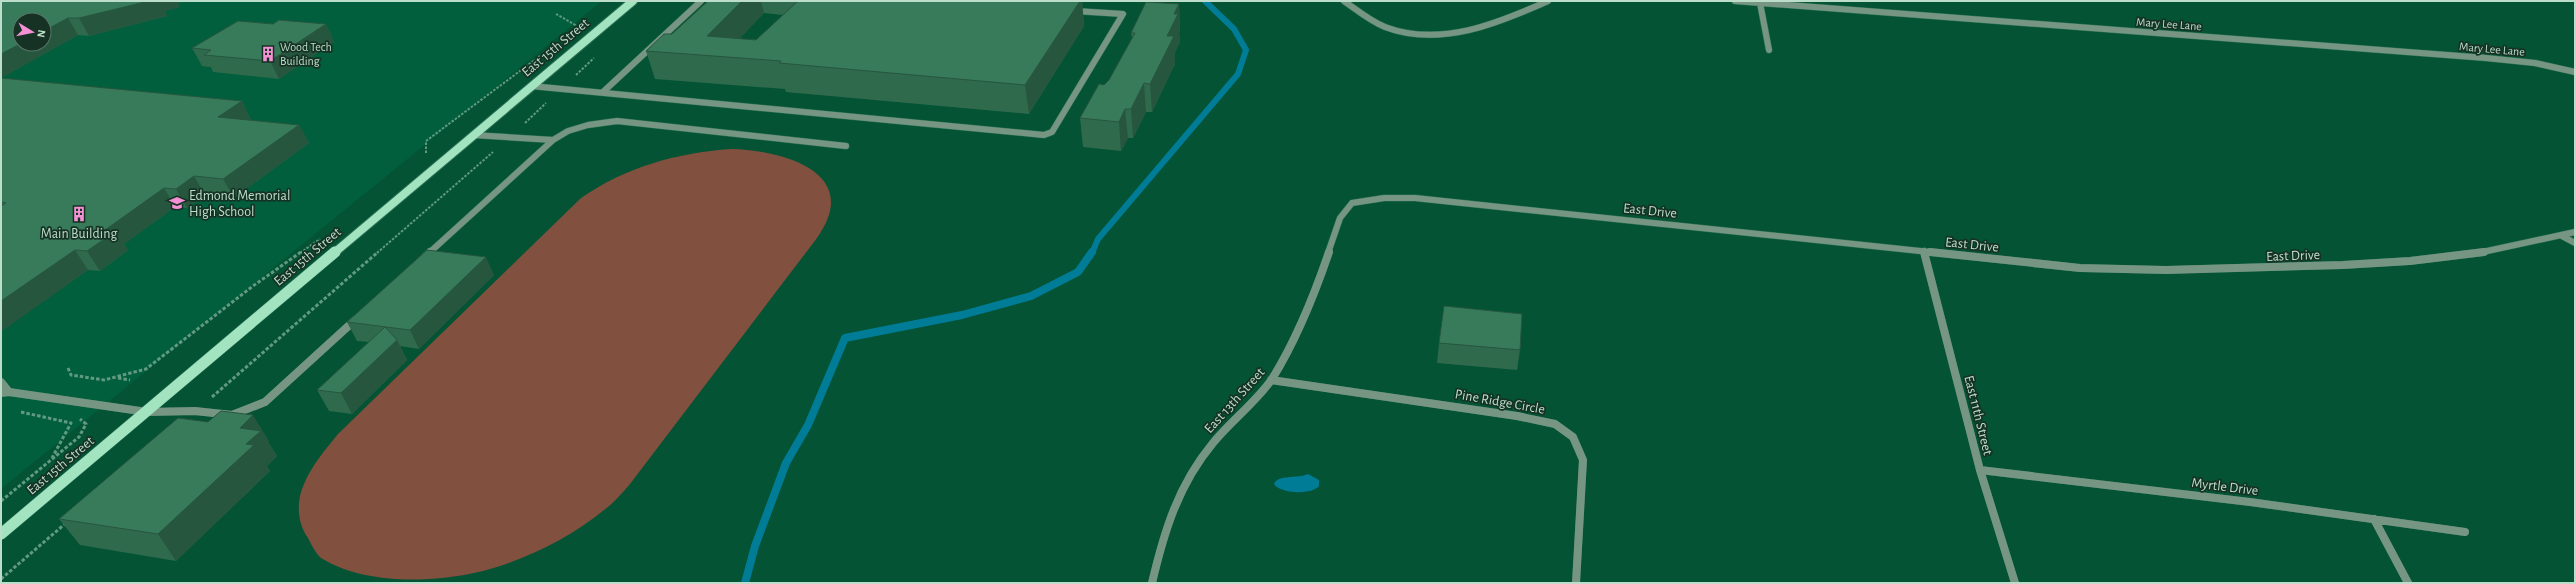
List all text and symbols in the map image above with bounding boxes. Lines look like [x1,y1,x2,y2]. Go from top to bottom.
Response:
north arrow [12,12,52,52]
street label: East 15th Street [520,16,592,80]
street label: Mary Lee Lane [2136,16,2202,33]
text: N [35,29,47,38]
street label: Mary Lee Lane [2459,40,2525,59]
place label: Wood Tech Building [280,41,332,67]
building icon: Wood Tech Building [259,45,277,63]
place label: Edmond Memorial High School [189,189,290,219]
school or university icon: Edmond Memorial High School [168,194,186,212]
street label: East Drive [1622,201,1677,221]
building icon: Main Building [70,205,88,223]
street label: East 15th Street [272,225,344,289]
place label: Main Building [41,227,117,241]
street label: East Drive [1944,235,1999,255]
street label: East Drive [2266,248,2320,264]
street label: East 13th Street [1202,365,1268,436]
street label: East 11th Street [1961,374,1995,457]
street label: Pine Ridge Circle [1454,387,1546,417]
street label: East 15th Street [25,434,97,498]
street label: Myrtle Drive [2191,476,2259,498]

